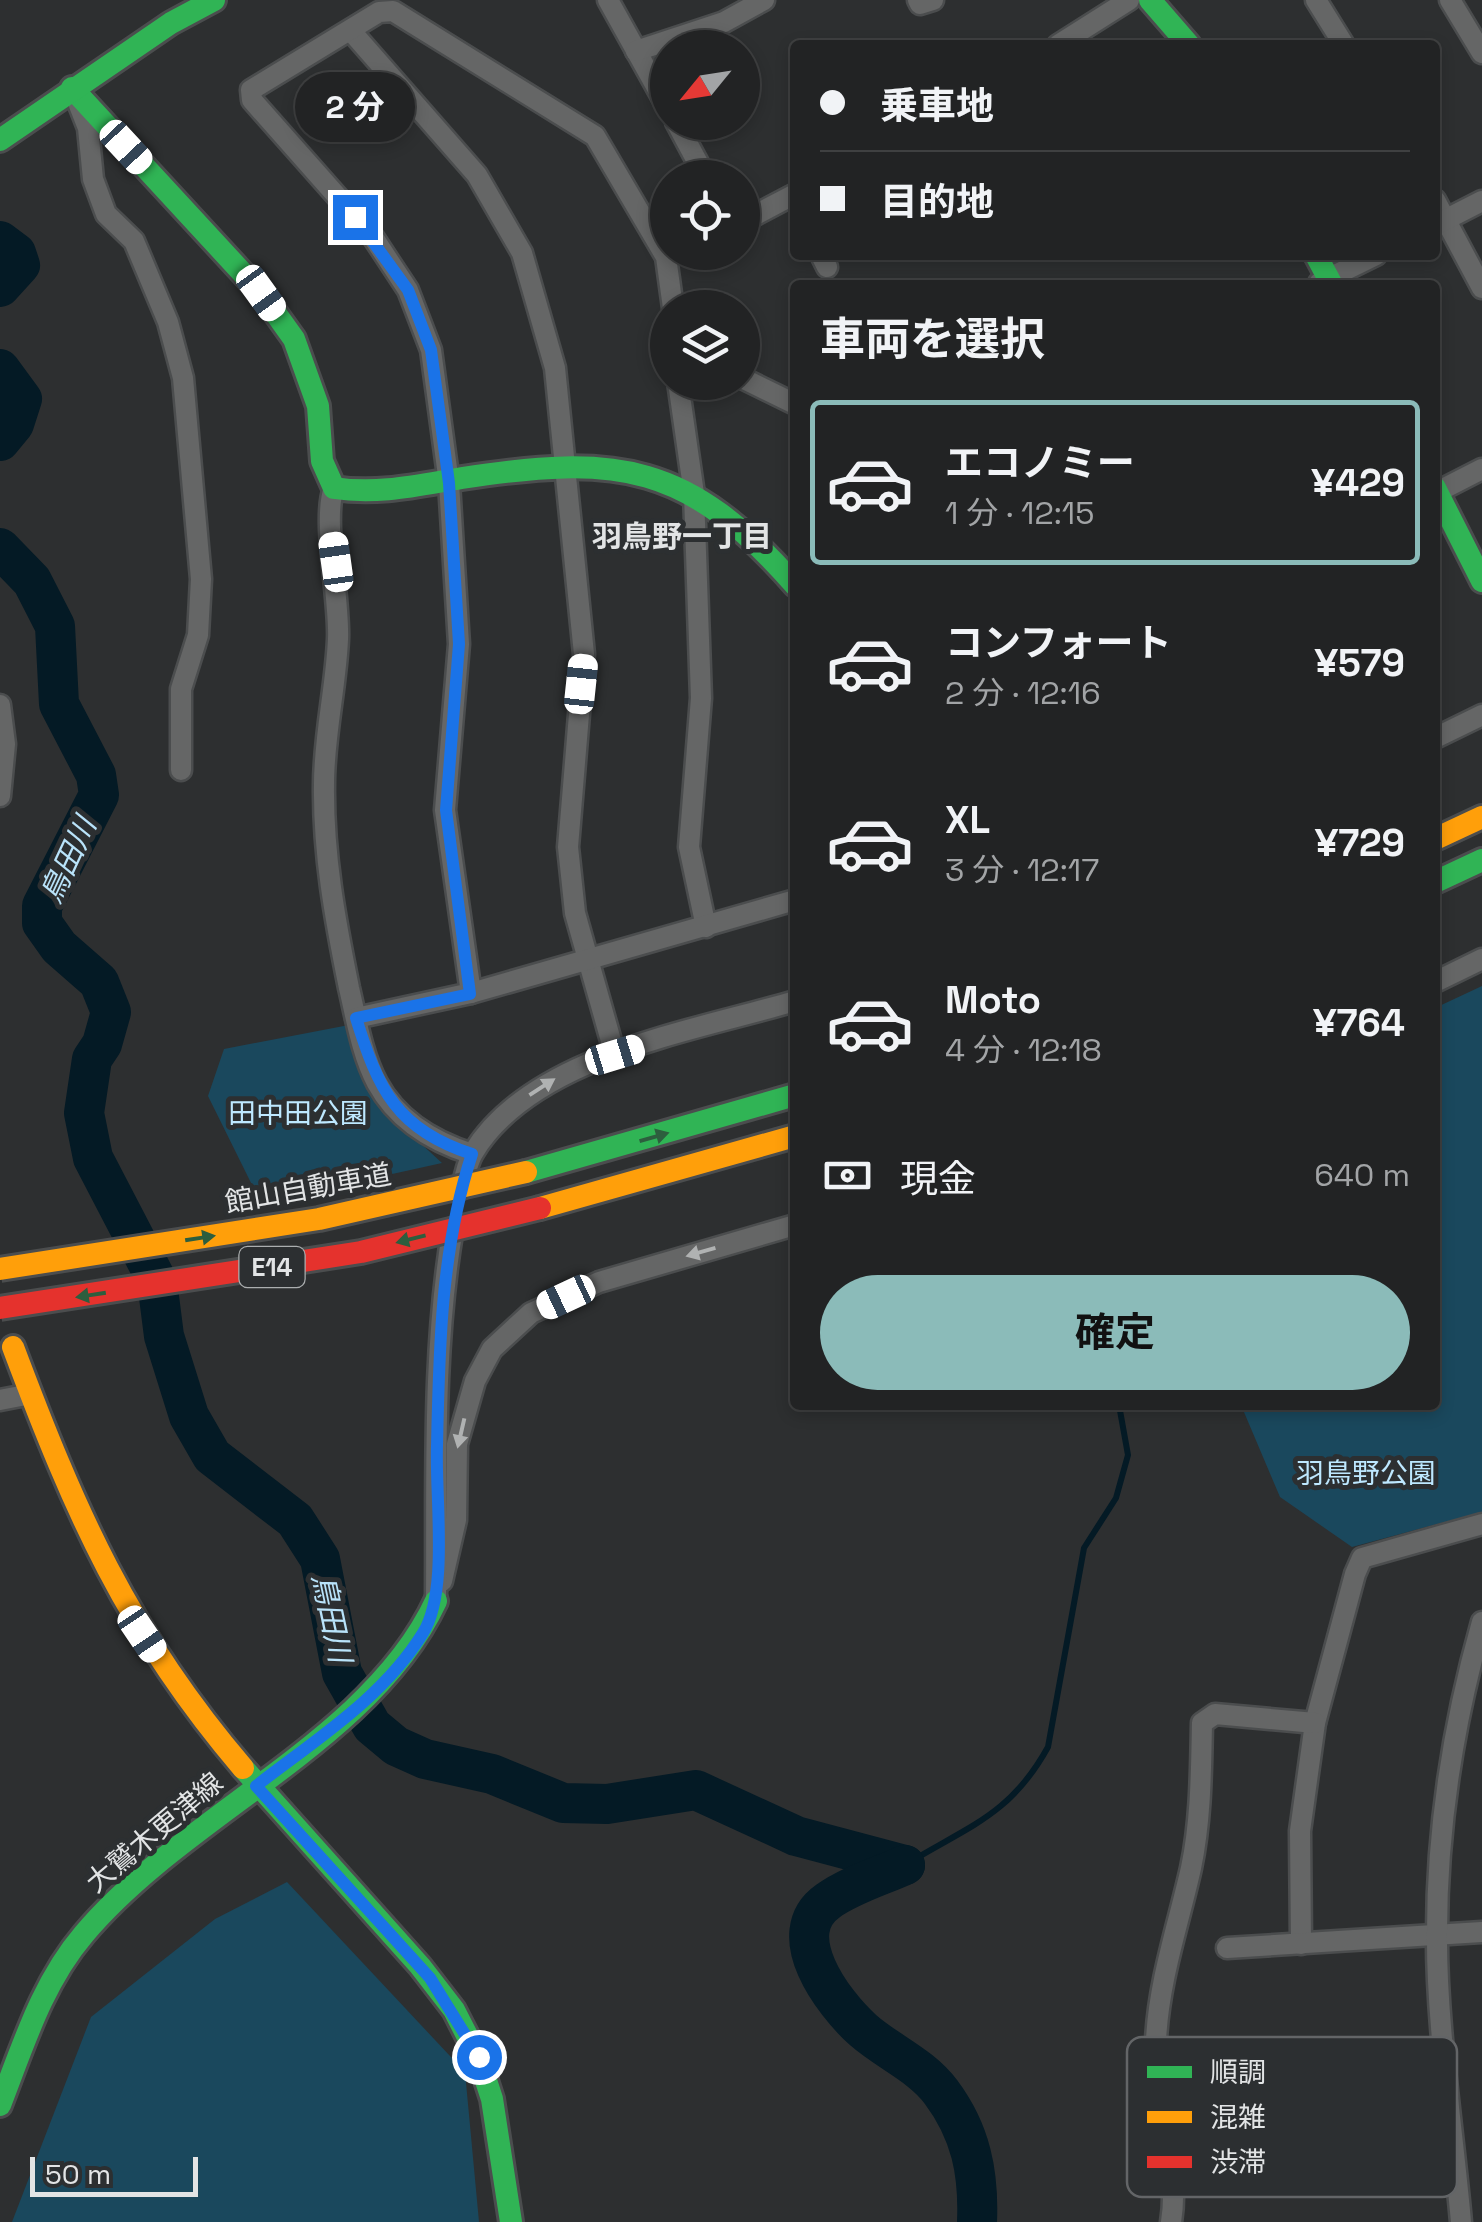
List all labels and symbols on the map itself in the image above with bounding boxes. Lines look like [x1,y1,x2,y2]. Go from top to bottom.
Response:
north arrow [650,30,760,140]
callout: 2 分 [295,72,415,142]
car [95,115,157,179]
route end [333,195,378,240]
car [231,260,291,326]
district label: 羽鳥野一丁目 [592,517,772,556]
car [317,530,355,594]
car [563,653,599,715]
water label: 鳥田川 [31,808,106,909]
car [582,1032,648,1078]
one-way arrow [528,1079,555,1097]
park label: 田中田公園 [228,1095,368,1131]
one-way arrow [639,1129,670,1144]
street label: 館山自動車道 [222,1156,394,1220]
one-way arrow [185,1230,216,1246]
one-way arrow [395,1232,426,1248]
one-way arrow [686,1245,716,1260]
road number: E14 [240,1247,304,1287]
car [532,1271,600,1323]
one-way arrow [75,1288,107,1304]
one-way arrow [453,1418,468,1449]
park label: 羽鳥野公園 [1296,1455,1436,1491]
water label: 鳥田川 [304,1570,361,1669]
car [113,1601,171,1667]
street label: 大鷲木更津線 [78,1764,230,1900]
route start [457,2035,502,2080]
legend [1127,2037,1457,2197]
text: 順調 [1210,2054,1266,2090]
text: 混雑 [1210,2099,1266,2135]
text: 渋滞 [1210,2144,1266,2180]
scale bar [30,2152,198,2196]

